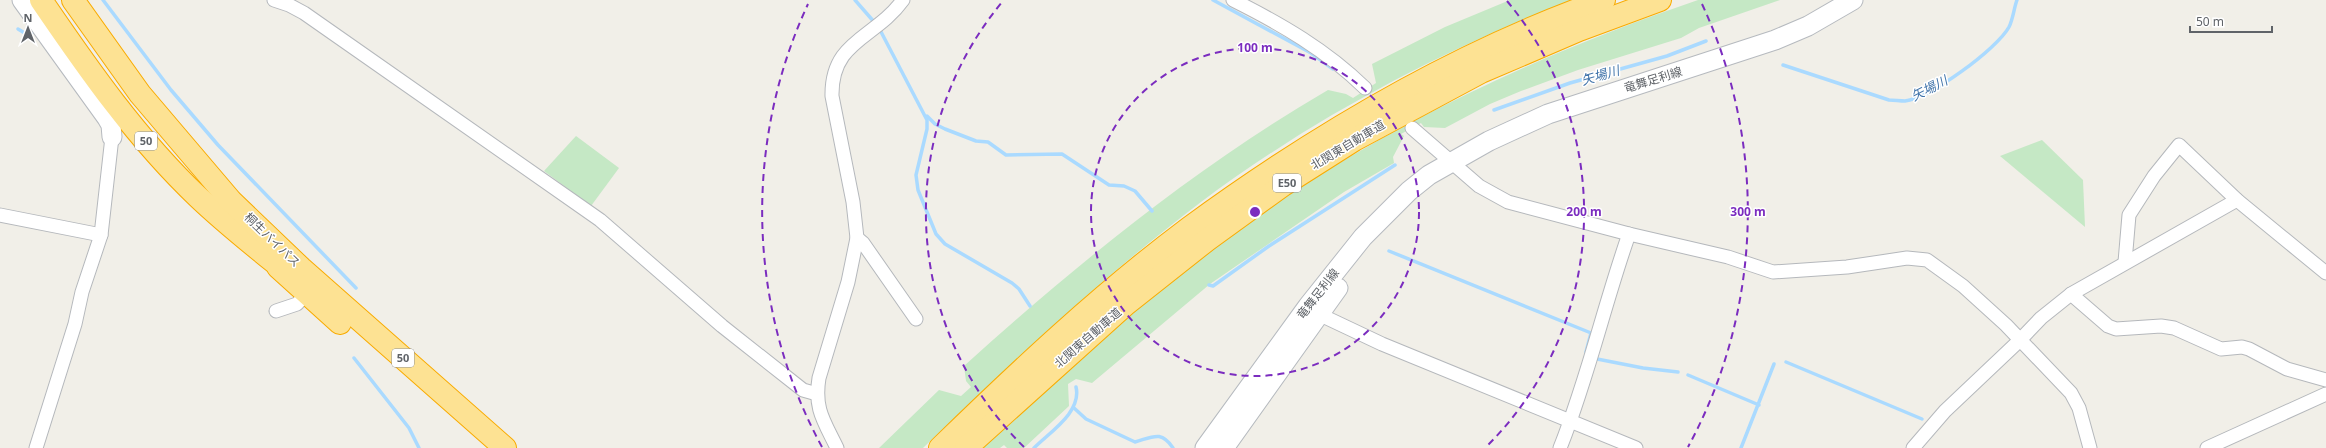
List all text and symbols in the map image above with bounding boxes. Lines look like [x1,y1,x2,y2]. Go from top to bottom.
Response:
north arrow [8,8,48,48]
scale bar [2190,8,2272,34]
text: N [24,10,32,25]
text: 50 m [2196,13,2224,30]
text: 100 m [1237,39,1273,56]
water label: 矢場川 [1579,60,1623,89]
street label: 竜舞足利線 [1622,63,1684,96]
water label: 矢場川 [1908,70,1952,105]
street label: 北関東自動車道 [1307,116,1388,173]
road number: 50 [135,132,157,150]
road number: E50 [1273,174,1301,192]
text: 200 m [1566,203,1602,220]
text: 300 m [1730,203,1766,220]
centre of rings [1248,205,1262,219]
street label: 桐生バイパス [241,209,304,271]
street label: 竜舞足利線 [1292,265,1343,323]
street label: 北関東自動車道 [1050,304,1125,372]
road number: 50 [392,349,414,367]

